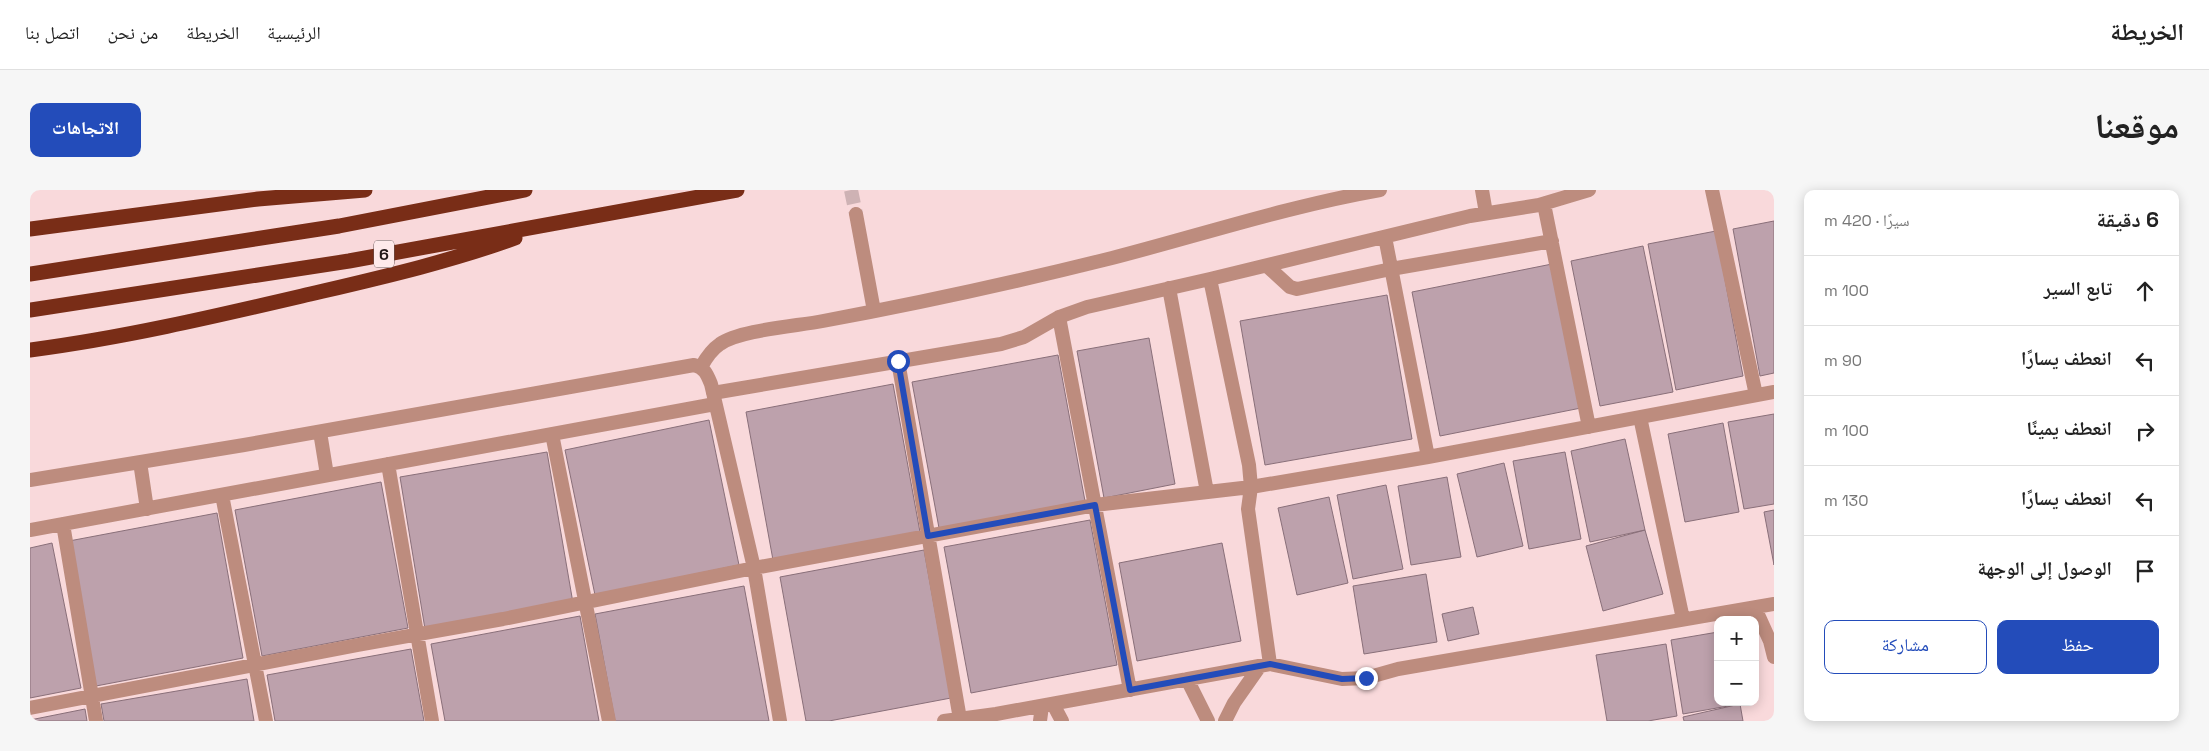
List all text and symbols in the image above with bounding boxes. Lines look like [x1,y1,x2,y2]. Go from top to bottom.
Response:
text: الخريطة [2110,16,2184,47]
text: اتصل بنا [25,21,80,44]
text: من نحن [108,21,158,44]
text: الخريطة [186,21,239,44]
text: الرئيسية [267,21,321,44]
button: الاتجاهات [30,103,141,157]
text: موقعنا [2094,104,2179,148]
text: 6 دقيقة [2097,206,2159,233]
text: سيرًا · 420 m [1824,210,1910,231]
road number: 6 [374,241,394,268]
text: تابع السير [2044,276,2112,301]
icon: ahead [2131,277,2159,305]
text: 100 m [1824,280,1869,301]
text: انعطف يسارًا [2021,346,2112,371]
icon: left [2131,347,2159,375]
route start [887,350,910,373]
text: 90 m [1824,350,1862,371]
text: انعطف يمينًا [2027,416,2112,441]
icon: right [2131,417,2159,445]
text: 100 m [1824,420,1869,441]
text: انعطف يسارًا [2021,486,2112,511]
icon: left [2131,487,2159,515]
text: 130 m [1824,490,1869,511]
text: الوصول إلى الوجهة [1977,556,2112,581]
icon: arrive [2131,557,2159,585]
map controls [1714,616,1759,706]
button: + [1714,616,1759,661]
button: مشاركة [1824,620,1987,674]
button: حفظ [1997,620,2159,674]
button: − [1714,661,1759,706]
route end [1355,667,1378,690]

